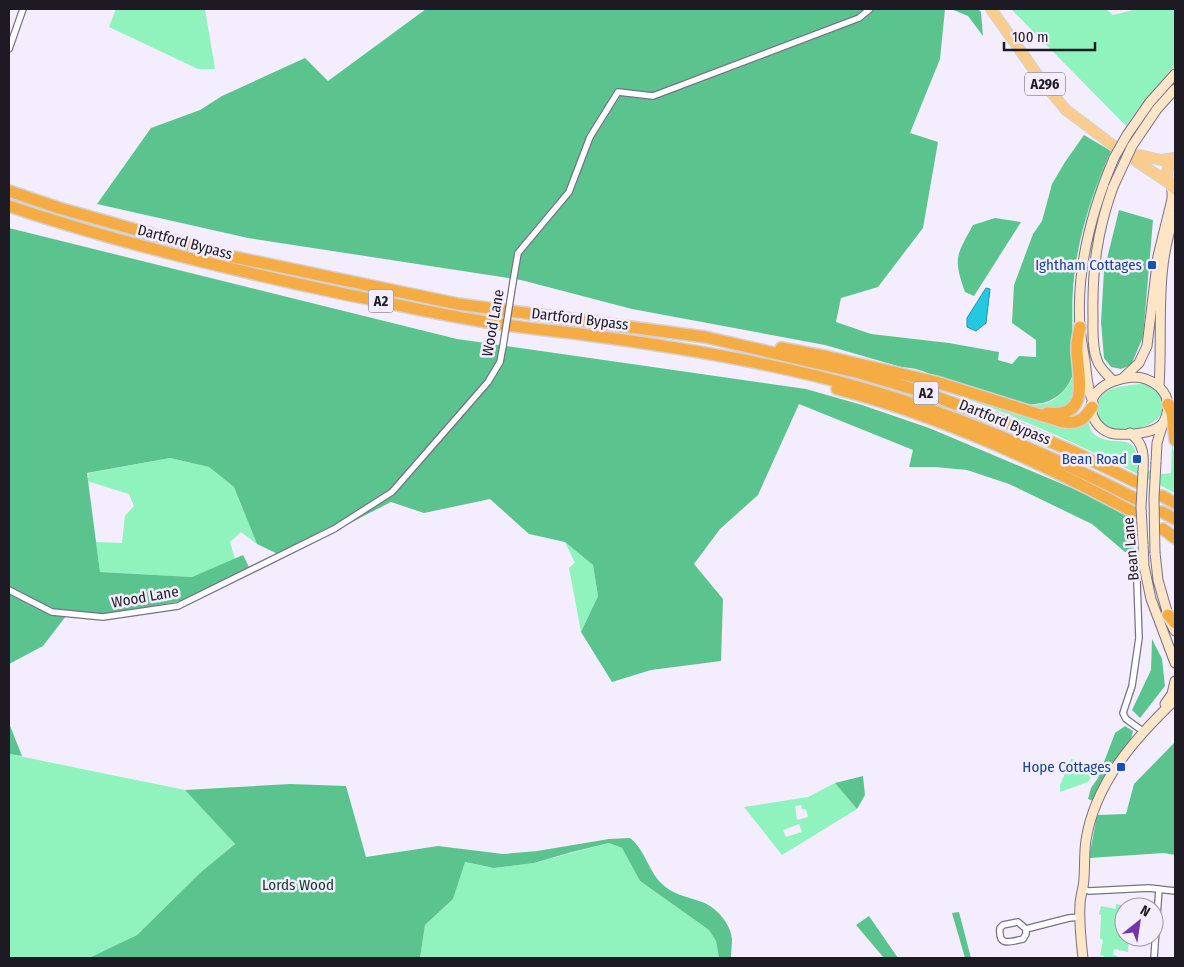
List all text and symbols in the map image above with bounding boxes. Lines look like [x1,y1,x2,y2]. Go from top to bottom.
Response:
scale bar [1004,20,1095,52]
text: 100 m [1012,28,1049,46]
road number: A296 [1025,72,1065,96]
street label: Dartford Bypass [136,221,234,263]
place label: Ightham Cottages [1035,256,1142,274]
marker: Ightham Cottages [1146,259,1158,271]
street label: Wood Lane [478,288,508,358]
road number: A2 [368,290,394,312]
street label: Dartford Bypass [531,304,629,334]
road number: A2 [914,382,938,404]
street label: Dartford Bypass [956,395,1054,449]
place label: Bean Road [1062,450,1127,468]
marker: Bean Road [1131,453,1143,465]
street label: Bean Lane [1119,517,1143,581]
street label: Wood Lane [110,582,180,612]
place label: Hope Cottages [1022,758,1111,776]
marker: Hope Cottages [1115,761,1127,773]
park label: Lords Wood [262,876,334,894]
north arrow [1114,897,1164,947]
text: N [1137,902,1153,921]

